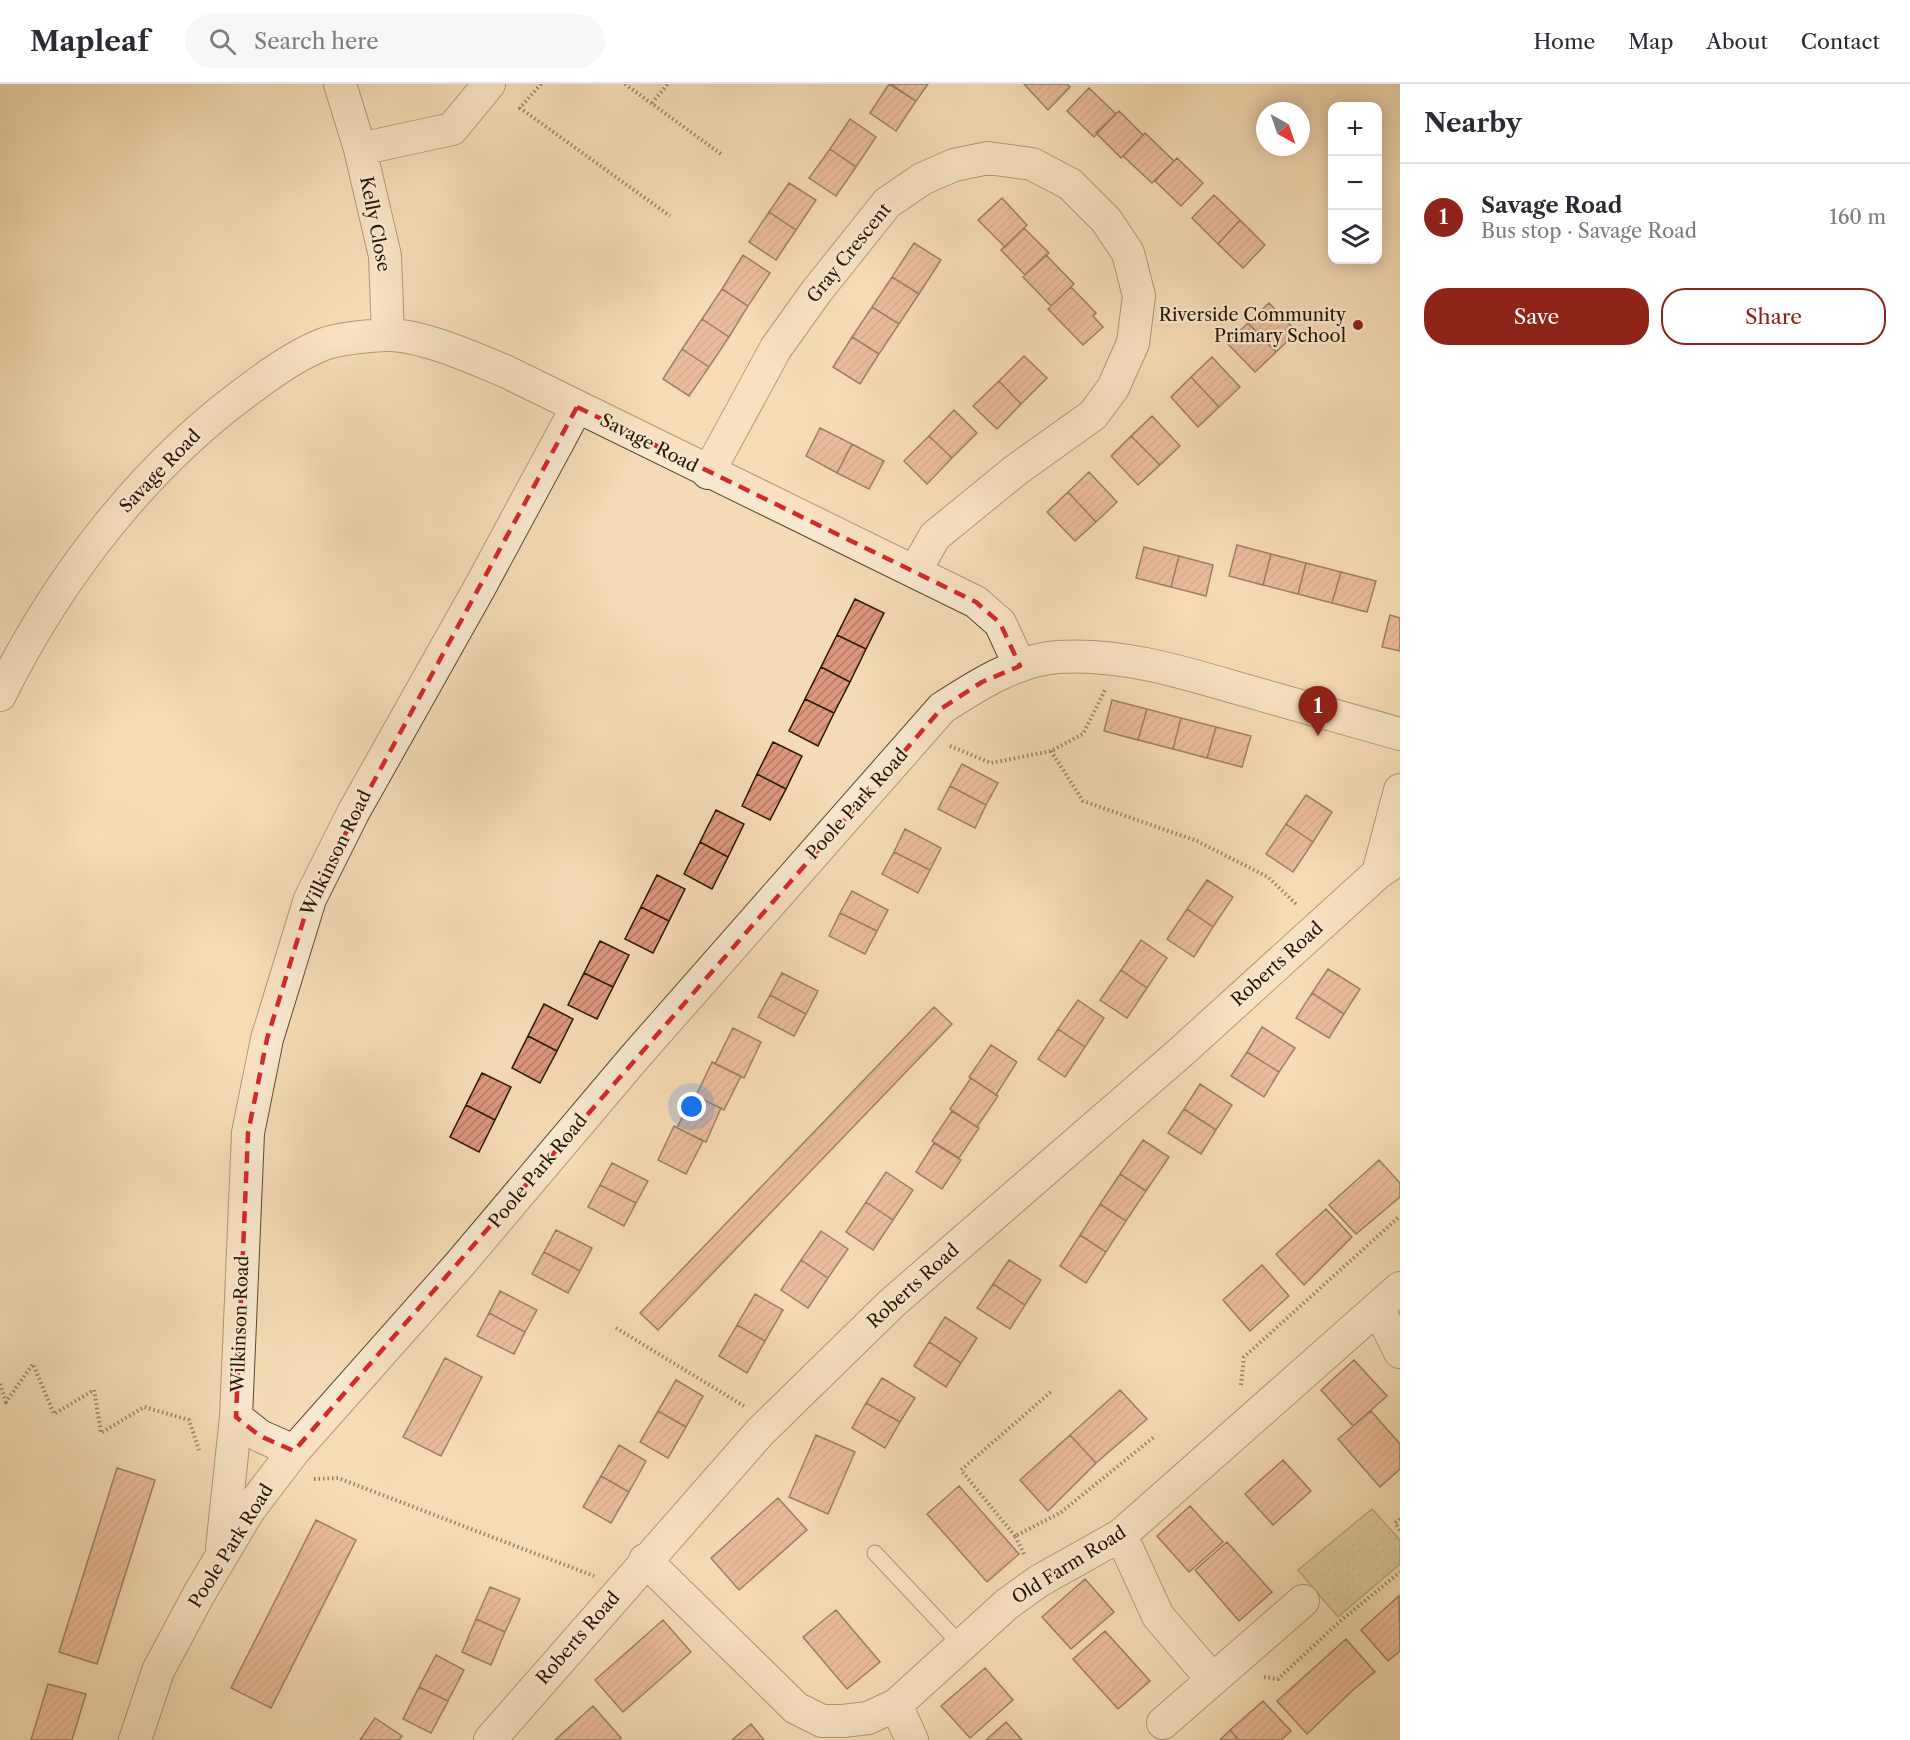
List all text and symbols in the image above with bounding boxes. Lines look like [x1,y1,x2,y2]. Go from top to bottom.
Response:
search box [185,14,605,68]
text: Mapleaf [30,24,149,58]
icon: search [206,25,239,58]
text: Search here [254,28,379,55]
text: Home [1534,29,1595,54]
text: Map [1628,29,1673,54]
text: About [1706,29,1768,54]
text: Contact [1801,29,1880,54]
north arrow [1256,102,1310,156]
map controls [1328,102,1382,264]
button: + [1328,102,1382,156]
text: Nearby [1424,107,1522,139]
button: − [1328,156,1382,210]
street label: Kelly Close [355,174,395,274]
text: Savage Road [1481,192,1622,219]
street label: Gray Crescent [802,198,896,307]
text: 1 [1439,205,1448,229]
text: 160 m [1829,205,1886,229]
button: layers [1328,210,1382,264]
text: Bus stop · Savage Road [1481,219,1697,243]
button: Save [1424,288,1649,345]
button: Share [1661,288,1886,345]
place label: Riverside Community Primary School [1159,304,1347,347]
marker: Riverside Community Primary School [1351,318,1365,332]
street label: Savage Road [596,409,702,477]
street label: Savage Road [115,425,205,517]
pin: 1 [1298,686,1338,736]
street label: Poole Park Road [801,744,913,864]
street label: Wilkinson Road [296,787,376,920]
street label: Roberts Road [1227,917,1328,1011]
your location [677,1092,706,1121]
street label: Poole Park Road [484,1110,592,1232]
street label: Roberts Road [863,1239,964,1333]
street label: Wilkinson Road [227,1255,253,1394]
street label: Poole Park Road [184,1480,278,1612]
street label: Old Farm Road [1008,1521,1130,1609]
street label: Roberts Road [532,1587,624,1689]

